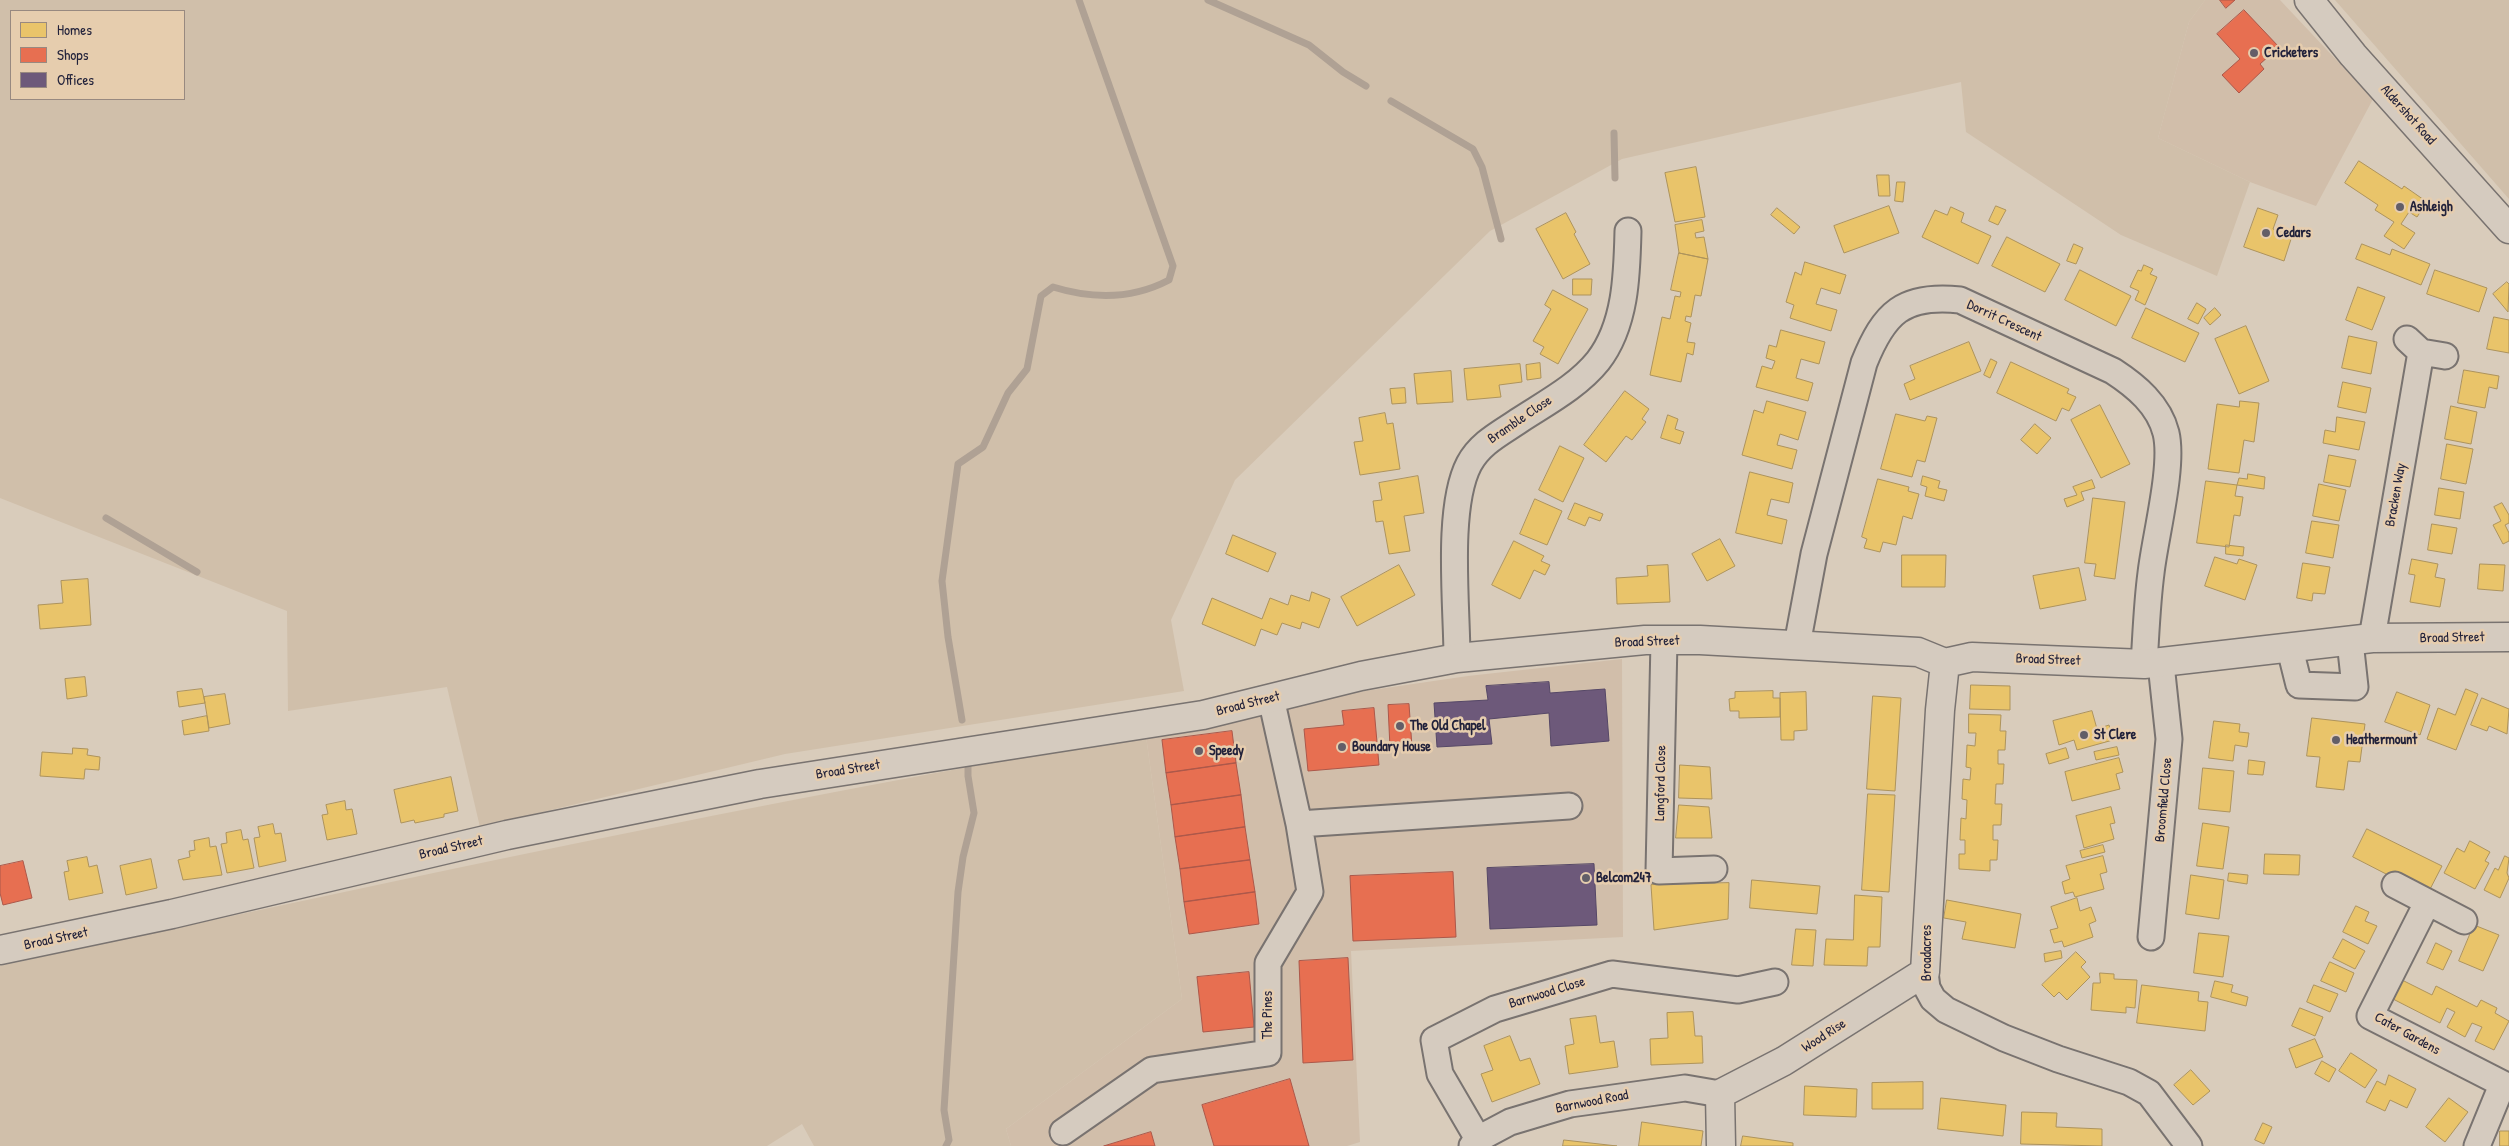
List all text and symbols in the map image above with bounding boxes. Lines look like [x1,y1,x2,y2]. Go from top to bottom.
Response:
legend [10,10,185,100]
text: Homes [57,19,92,40]
text: Shops [57,44,88,65]
place label: Cricketers [2264,45,2318,61]
marker: Cricketers [2248,47,2260,59]
text: Offices [57,69,94,90]
street label: Aldershot Road [2377,82,2439,148]
place label: Ashleigh [2410,199,2453,215]
marker: Ashleigh [2394,201,2406,213]
place label: Cedars [2276,225,2311,241]
marker: Cedars [2260,227,2272,239]
street label: Dorrit Crescent [1964,296,2044,346]
street label: Bramble Close [1485,392,1555,448]
street label: Bracken Way [2382,462,2410,528]
street label: Broad Street [2419,629,2485,647]
street label: Broad Street [1614,632,1680,652]
street label: Broad Street [2015,650,2081,670]
street label: Broad Street [1214,688,1282,720]
place label: The Old Chapel [1410,718,1486,734]
marker: The Old Chapel [1394,720,1406,732]
place label: St Clere [2094,727,2136,743]
marker: St Clere [2078,729,2090,741]
place label: Heathermount [2346,732,2417,748]
marker: Heathermount [2330,734,2342,746]
place label: Boundary House [1352,739,1431,755]
marker: Boundary House [1336,741,1348,753]
place label: Speedy [1209,743,1244,759]
marker: Speedy [1193,745,1205,757]
street label: Langford Close [1652,745,1670,821]
street label: Broad Street [815,757,881,783]
street label: Broomfield Close [2152,757,2176,843]
street label: Broad Street [417,833,485,863]
place label: Belcom247 [1596,870,1652,886]
marker: Belcom247 [1580,872,1592,884]
street label: Broad Street [23,924,89,954]
street label: Broadacres [1919,925,1935,981]
street label: Barnwood Close [1507,973,1587,1013]
street label: The Pines [1260,991,1276,1039]
street label: Cater Gardens [2371,1009,2443,1059]
street label: Wood Rise [1799,1016,1849,1056]
street label: Barnwood Road [1554,1087,1630,1117]

